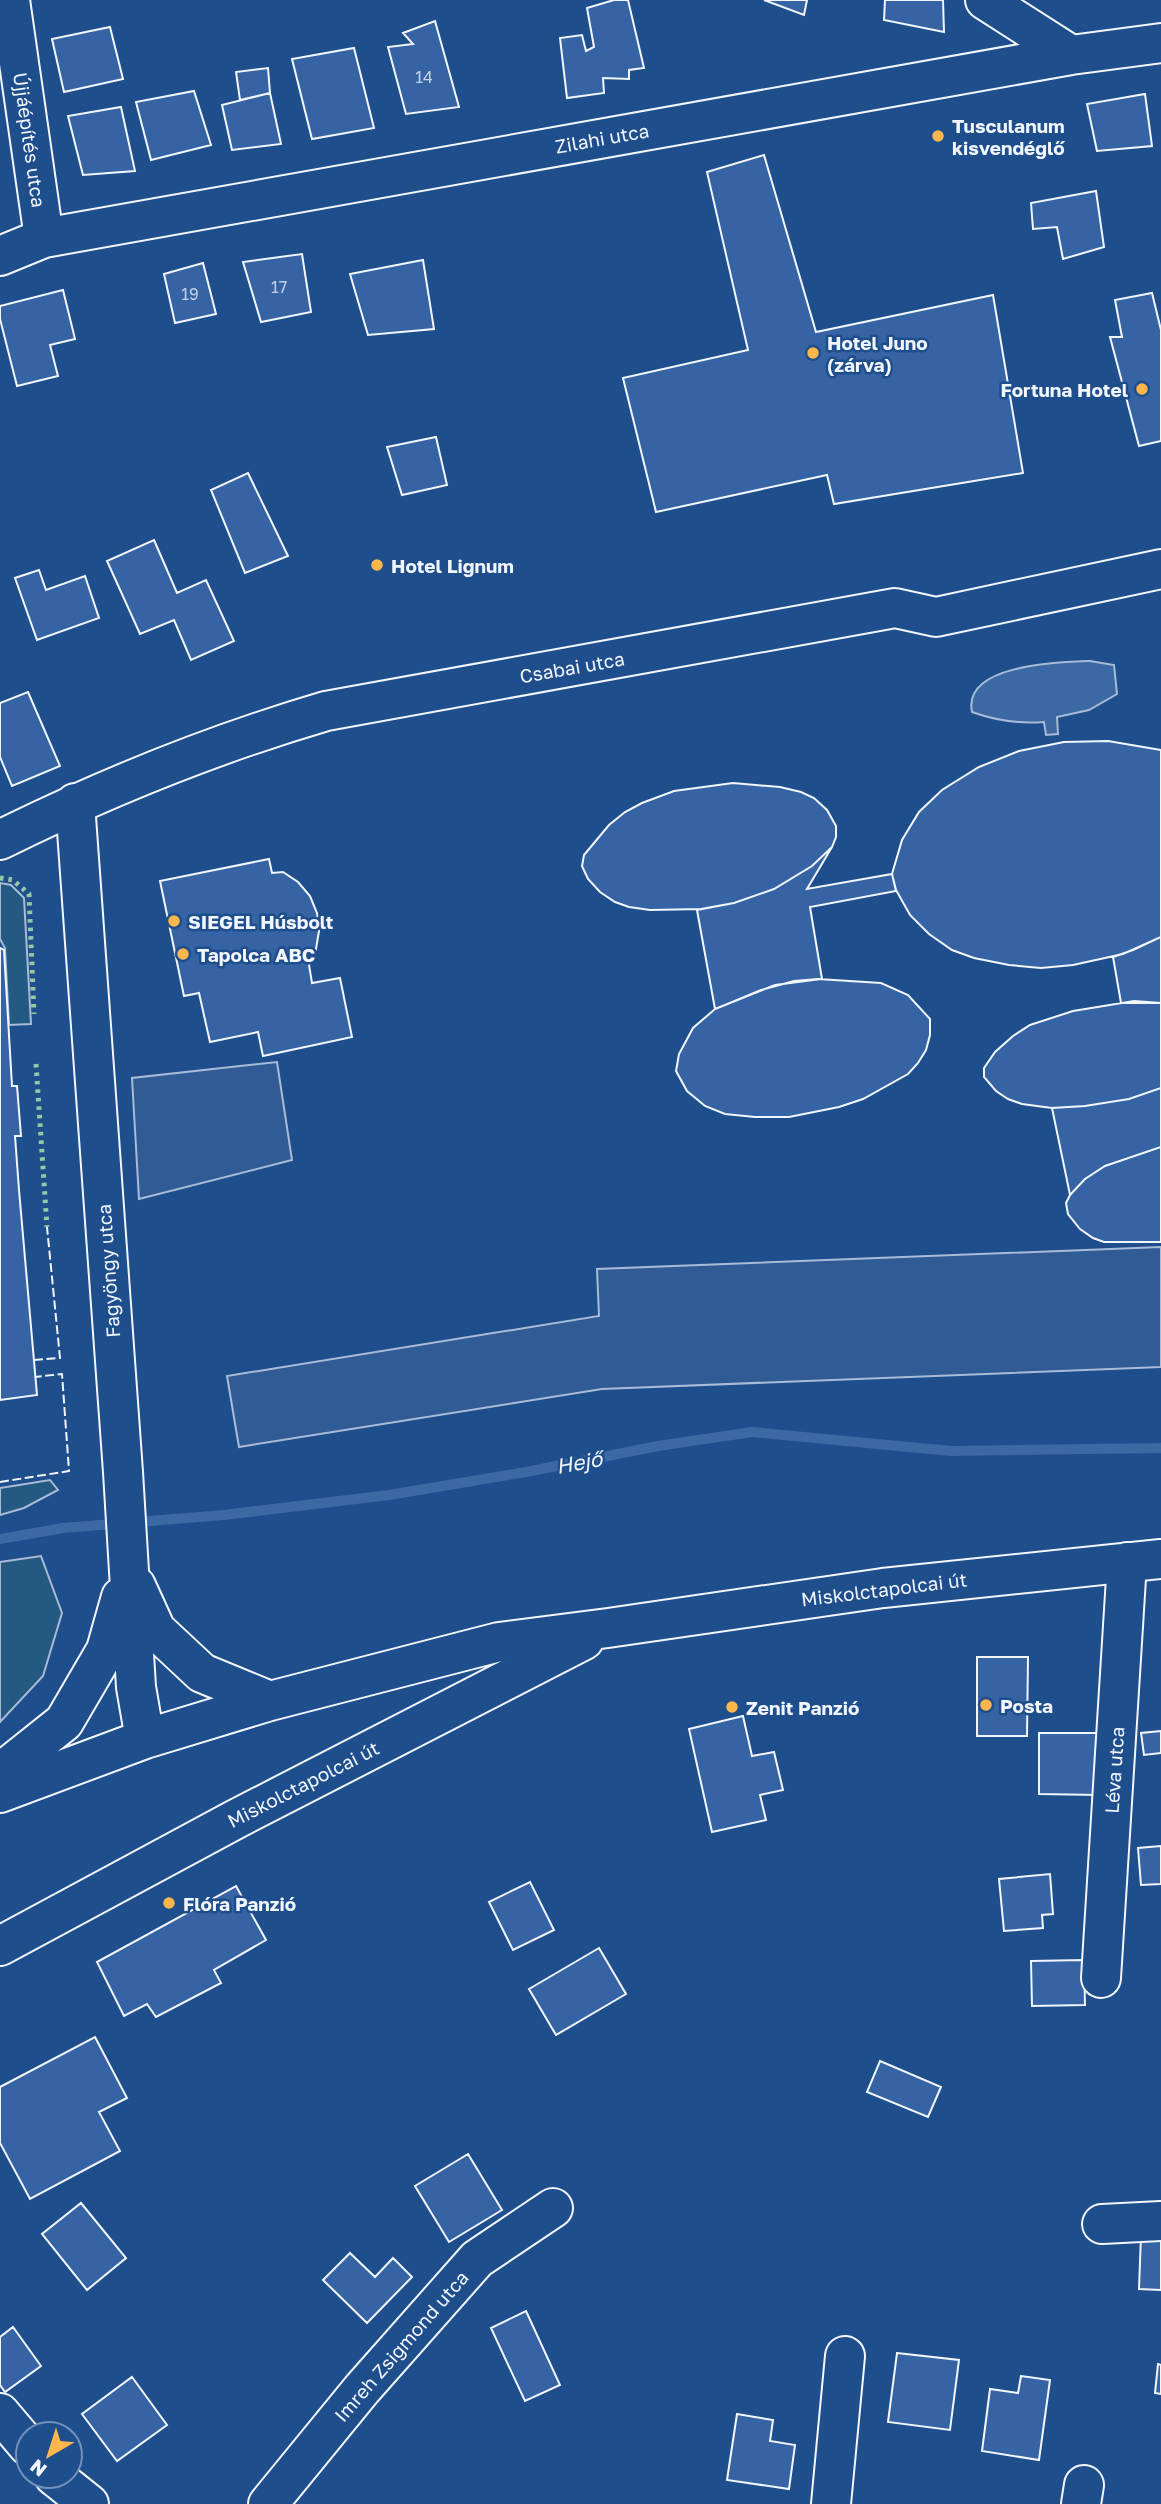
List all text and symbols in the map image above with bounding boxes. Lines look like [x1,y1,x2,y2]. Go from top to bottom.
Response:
house number: 14 [415,67,433,87]
street label: Újjáépítés utca [9,71,51,209]
place label: Tusculanum kisvendéglő [952,114,1065,159]
street label: Zilahi utca [553,118,651,158]
marker: Tusculanum kisvendéglő [930,128,946,144]
house number: 17 [271,277,287,297]
house number: 19 [181,284,199,304]
place label: Hotel Juno (zárva) [827,331,928,376]
marker: Hotel Juno (zárva) [805,345,821,361]
place label: Fortuna Hotel [1001,378,1128,401]
marker: Fortuna Hotel [1134,381,1150,397]
place label: Hotel Lignum [391,554,514,577]
marker: Hotel Lignum [369,557,385,573]
street label: Csabai utca [518,646,626,688]
place label: SIEGEL Húsbolt [188,910,334,933]
marker: SIEGEL Húsbolt [166,913,182,929]
place label: Tapolca ABC [197,943,315,966]
marker: Tapolca ABC [175,946,191,962]
street label: Fagyöngy utca [92,1203,124,1339]
water label: Hejő [554,1444,608,1479]
street label: Miskolctapolcai út [800,1567,968,1611]
place label: Posta [1000,1694,1053,1717]
place label: Zenit Panzió [746,1696,859,1719]
marker: Posta [978,1697,994,1713]
marker: Zenit Panzió [724,1699,740,1715]
street label: Léva utca [1099,1726,1129,1814]
street label: Miskolctapolcai út [223,1736,383,1832]
place label: Flóra Panzió [183,1892,296,1915]
marker: Flóra Panzió [161,1895,177,1911]
street label: Imreh Zsigmond utca [329,2266,473,2426]
north arrow [14,2420,84,2490]
text: N [25,2455,51,2482]

